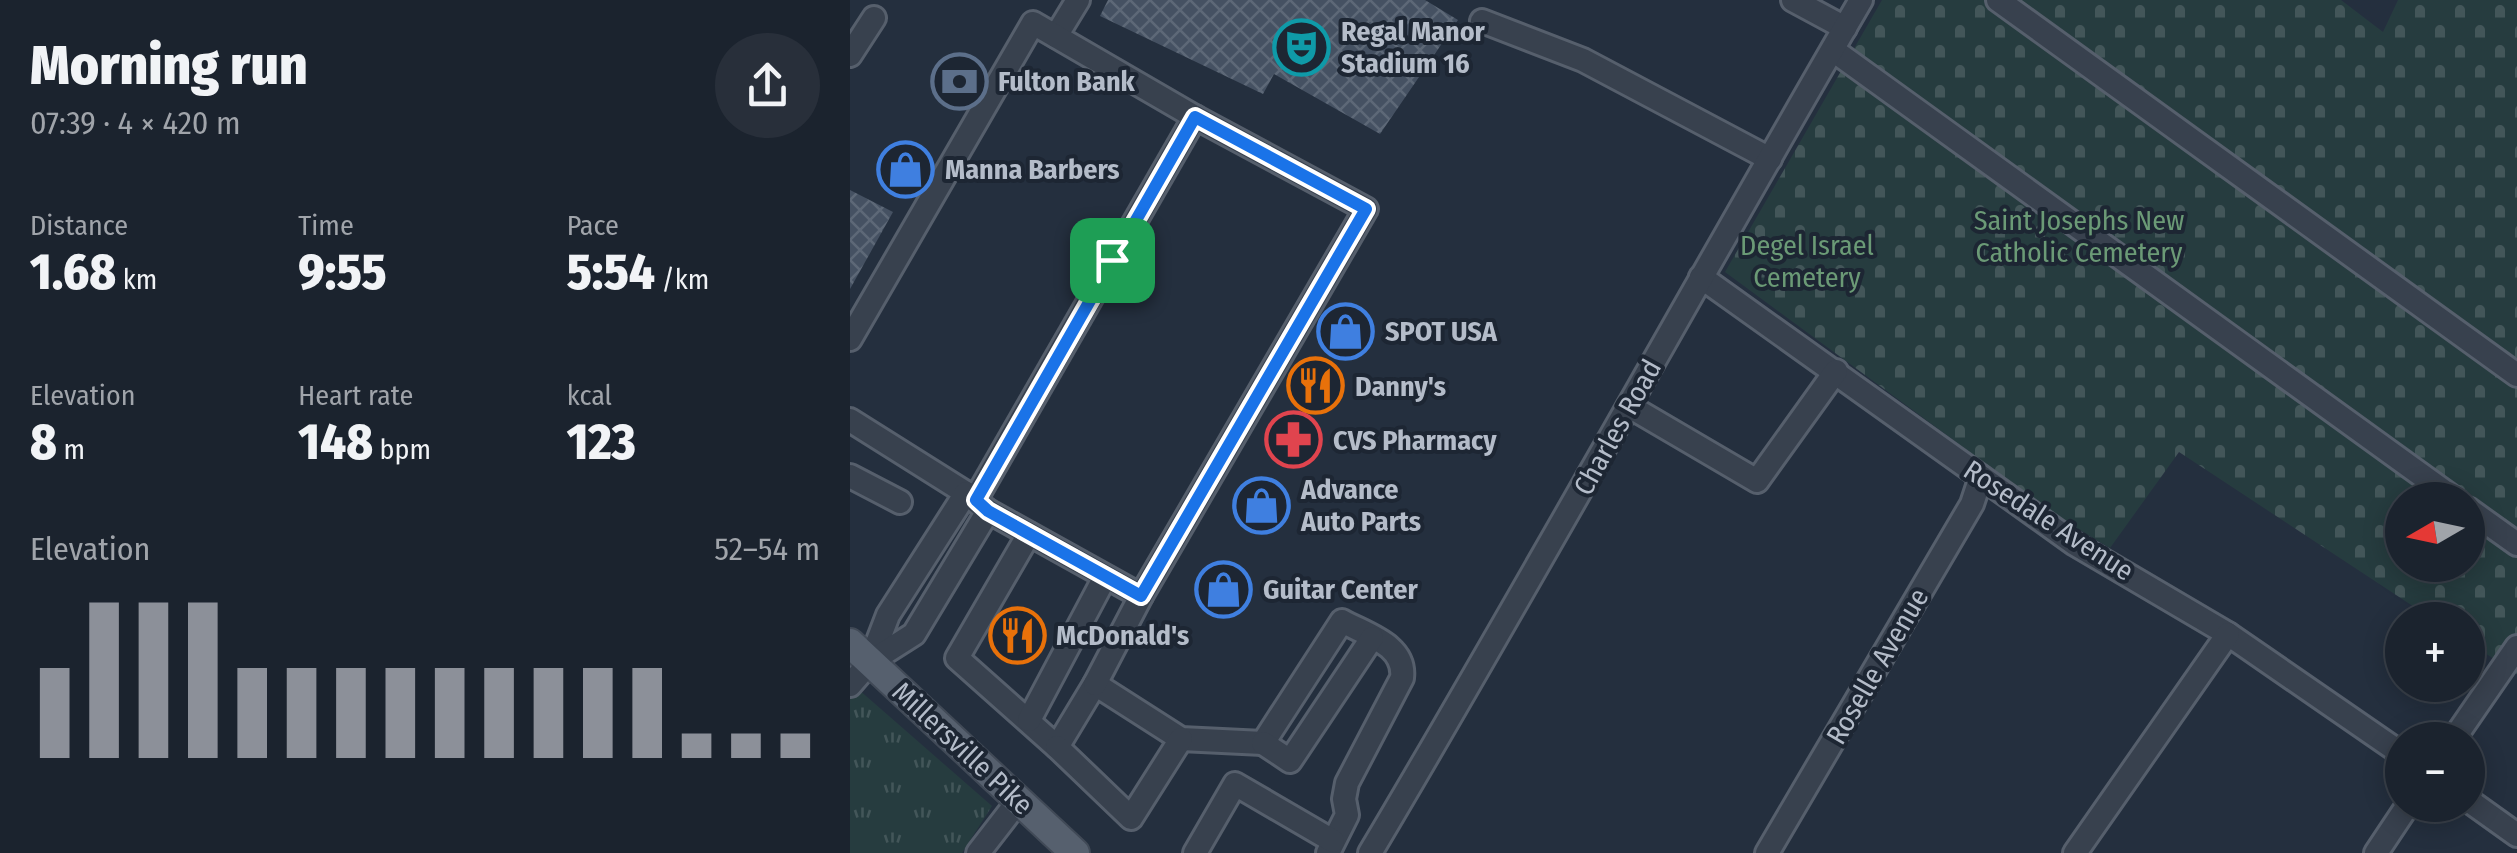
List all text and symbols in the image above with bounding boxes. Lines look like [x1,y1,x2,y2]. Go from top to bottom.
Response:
place label: Regal Manor Stadium 16 [1341,15,1486,80]
theatre icon: Regal Manor Stadium 16 [1272,17,1332,77]
text: Morning run [30,33,308,99]
button: share [715,33,820,138]
bank icon: Fulton Bank [929,51,989,111]
place label: Fulton Bank [998,65,1136,98]
text: 07:39 · 4 × 420 m [30,104,241,142]
shop icon: Manna Barbers [876,139,936,199]
place label: Manna Barbers [945,153,1120,186]
park label: Saint Josephs New Catholic Cemetery [1974,204,2184,269]
text: Distance [30,209,128,242]
text: Time [298,209,354,242]
text: Pace [567,209,619,242]
pin [1070,218,1155,303]
park label: Degel Israel Cemetery [1740,229,1874,294]
icon: arrive [1085,233,1140,288]
text: 1.68 [30,242,116,302]
text: 9:55 [298,242,387,302]
text: 5:54 [567,242,655,302]
text: km [116,263,157,296]
text: /km [655,263,709,296]
shop icon: SPOT USA [1316,301,1376,361]
place label: SPOT USA [1385,315,1498,348]
street label: Charles Road [1567,354,1668,501]
restaurant icon: Danny's [1286,356,1346,416]
place label: Danny's [1355,370,1446,403]
text: Elevation [30,379,135,412]
text: Heart rate [298,379,413,412]
text: kcal [567,379,612,412]
pharmacy icon: CVS Pharmacy [1264,410,1324,470]
text: 8 [30,412,57,472]
text: 148 [298,412,373,472]
text: 123 [567,412,636,472]
place label: CVS Pharmacy [1333,424,1497,457]
text: m [57,433,85,466]
text: bpm [373,433,431,466]
street label: Rosedale Avenue [1958,453,2140,588]
place label: Advance Auto Parts [1300,473,1421,538]
shop icon: Advance Auto Parts [1232,475,1292,535]
north arrow [2385,482,2485,582]
map controls [2385,482,2485,822]
text: Elevation [30,530,150,568]
text: 52–54 m [714,530,820,568]
shop icon: Guitar Center [1194,559,1254,619]
place label: Guitar Center [1263,573,1418,606]
street label: Roselle Avenue [1820,582,1935,750]
button: + [2385,602,2485,702]
restaurant icon: McDonald's [987,605,1047,665]
place label: McDonald's [1056,619,1189,652]
street label: Millersville Pike [886,675,1039,822]
button: − [2385,722,2485,822]

